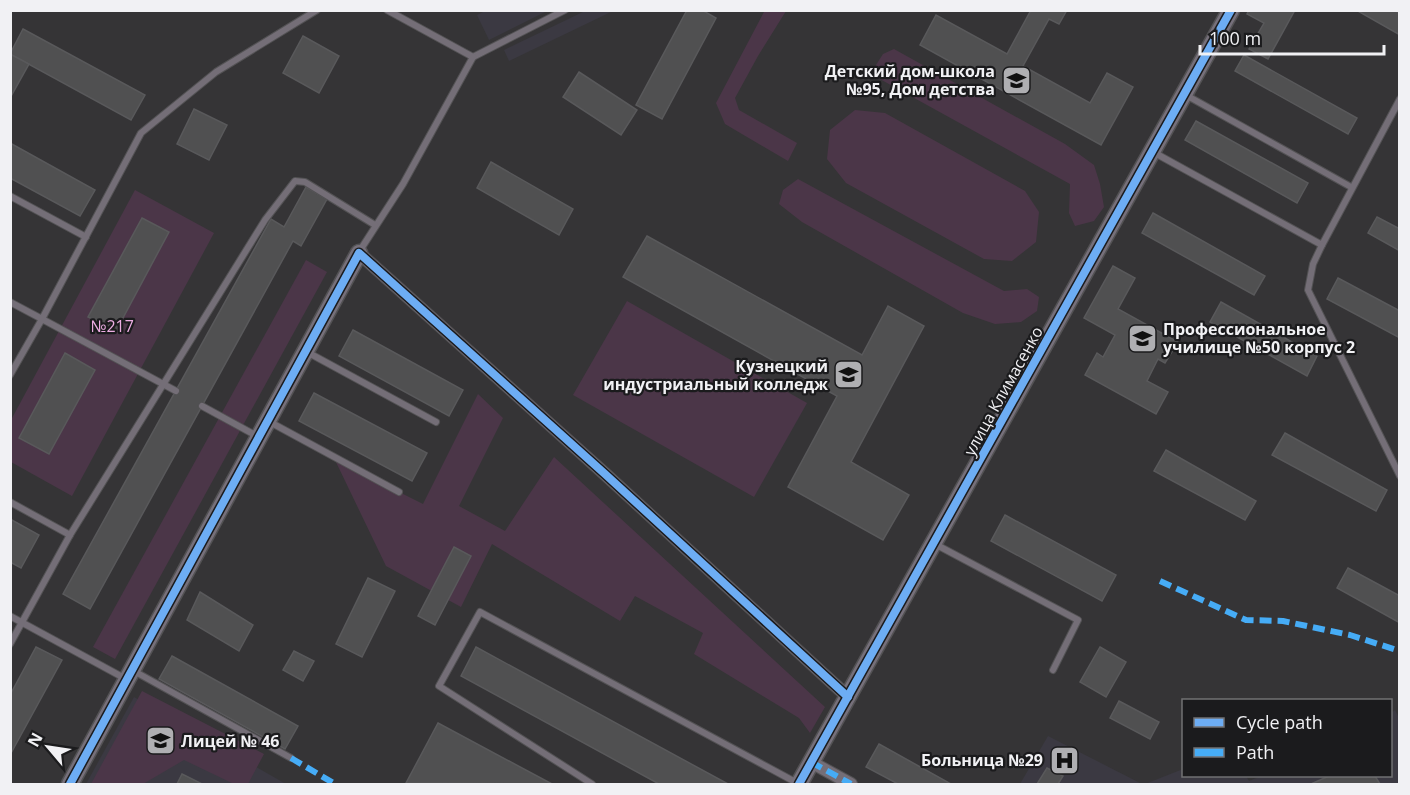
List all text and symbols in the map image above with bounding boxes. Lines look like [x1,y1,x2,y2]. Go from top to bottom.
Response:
scale bar [1200,18,1384,56]
text: 100 m [1209,26,1261,50]
place label: Детский дом-школа №95, Дом детства [825,60,995,100]
school or university icon: Детский дом-школа №95, Дом детства [1000,64,1032,96]
park label: №217 [90,315,134,337]
place label: Профессиональное училище №50 корпус 2 [1163,318,1355,358]
street label: улица Климасенко [958,322,1048,460]
school or university icon: Профессиональное училище №50 корпус 2 [1126,322,1158,354]
place label: Кузнецкий индустриальный колледж [603,355,828,395]
school or university icon: Кузнецкий индустриальный колледж [833,359,865,391]
legend [1182,699,1392,777]
text: Cycle path [1236,710,1323,734]
north arrow [18,717,78,777]
school or university icon: Лицей № 46 [144,725,176,757]
text: N [22,729,48,751]
place label: Лицей № 46 [181,730,279,752]
text: Path [1236,740,1274,764]
hospital icon: Больница №29 [1048,744,1080,776]
place label: Больница №29 [921,749,1043,771]

